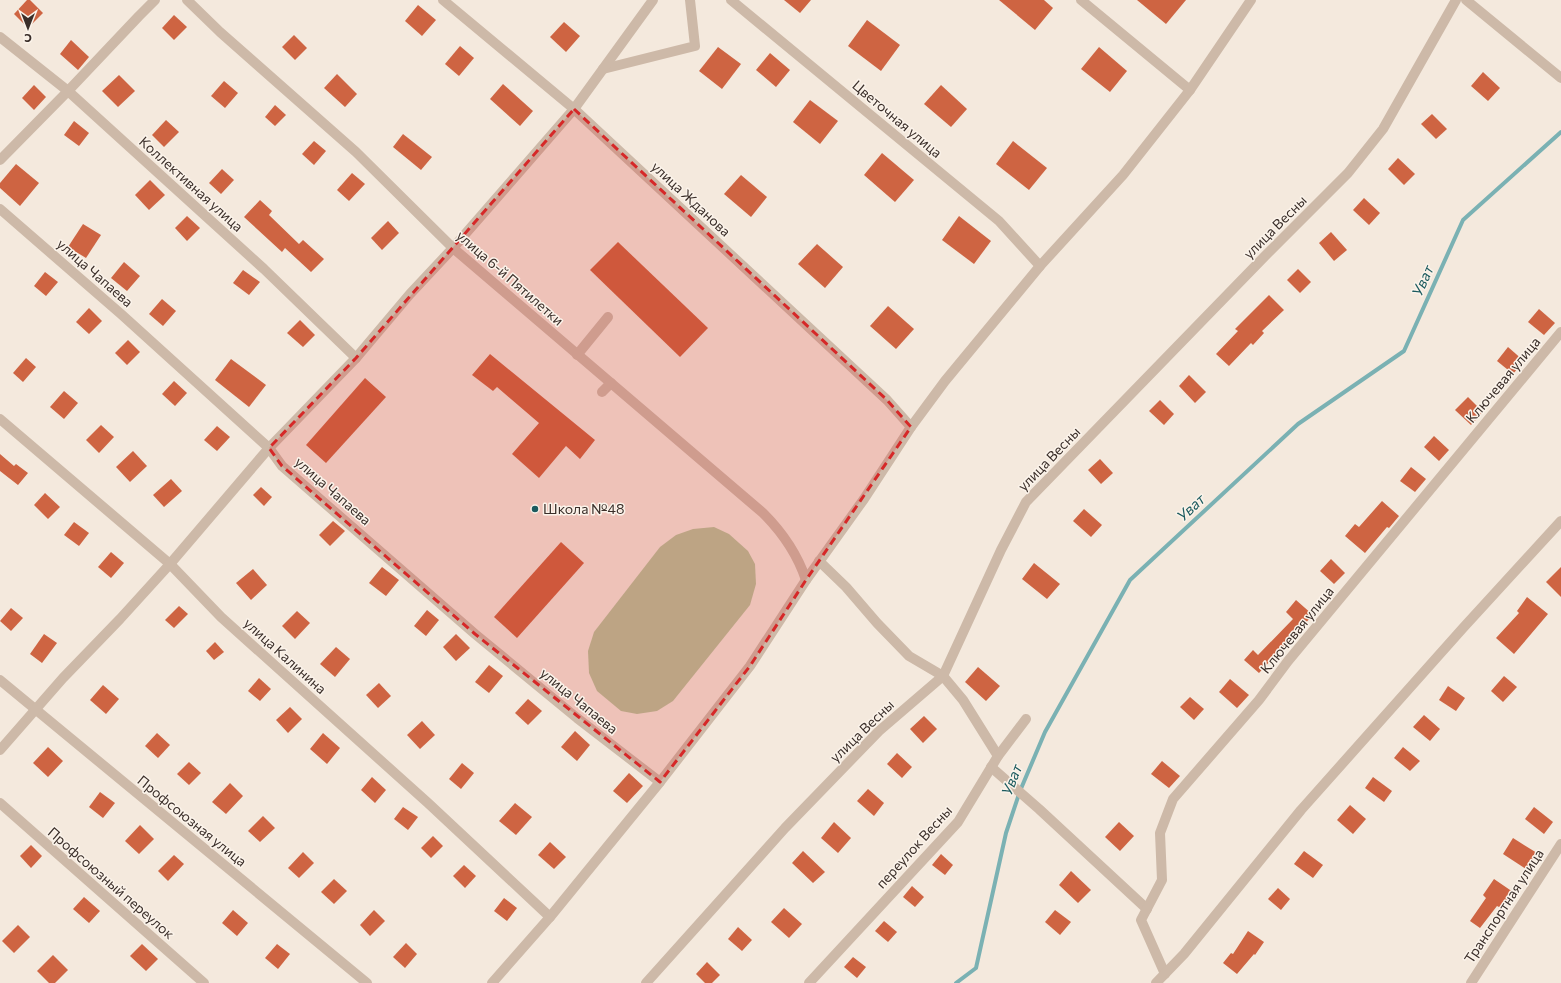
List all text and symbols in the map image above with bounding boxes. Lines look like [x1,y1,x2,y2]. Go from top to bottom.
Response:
north arrow [8,8,48,48]
text: С [24,32,32,45]
street label: Цветочная улица [849,76,945,161]
street label: Коллективная улица [136,133,247,235]
street label: улица Жданова [648,158,734,240]
street label: улица Весны [1239,191,1310,262]
street label: улица 6-й Пятилетки [453,227,567,329]
street label: улица Чапаева [54,235,137,310]
water label: Уват [1407,261,1437,299]
street label: Ключевая улица [1462,333,1543,426]
street label: улица Весны [1014,423,1083,494]
street label: улица Чапаева [292,453,375,528]
water label: Уват [1172,489,1209,525]
place label: Школа №48 [543,500,624,517]
marker: Школа №48 [530,504,540,514]
street label: Ключевая улица [1256,583,1337,677]
street label: улица Калинина [241,614,330,697]
street label: улица Чапаева [537,664,622,737]
street label: улица Весны [826,696,897,765]
water label: Уват [997,761,1026,798]
street label: Профсоюзная улица [134,771,250,870]
street label: переулок Весны [872,802,955,892]
street label: Профсоюзный переулок [45,823,178,942]
street label: Транспортная улица [1460,845,1547,966]

